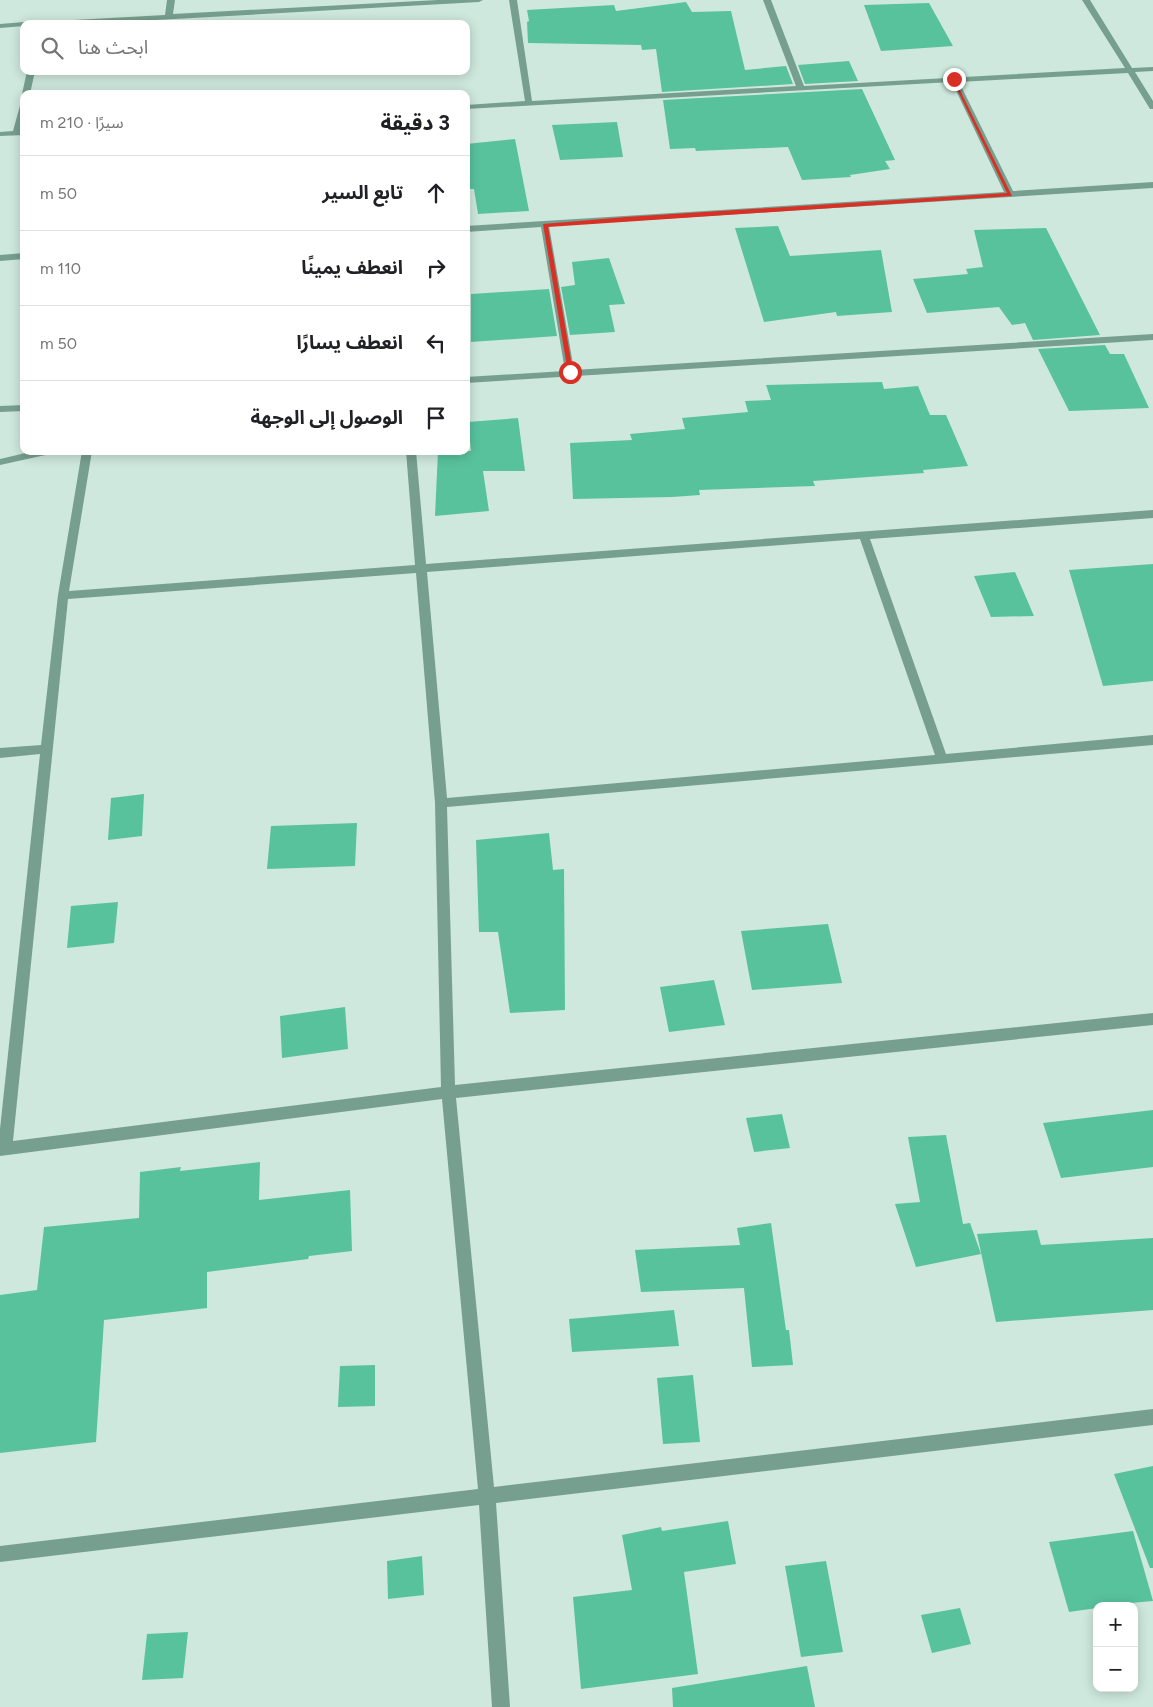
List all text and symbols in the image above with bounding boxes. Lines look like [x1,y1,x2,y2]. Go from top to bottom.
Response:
search box [20,20,470,75]
icon: search [38,34,66,62]
text: ابحث هنا [78,36,148,59]
route end [943,68,966,91]
text: 3 دقيقة [380,110,450,135]
text: سيرًا · 210 m [40,113,124,132]
icon: ahead [422,179,450,207]
text: تابع السير [322,181,403,204]
text: 50 m [40,184,77,203]
icon: right [422,254,450,282]
text: انعطف يمينًا [301,256,403,279]
text: 110 m [40,259,81,278]
icon: left [422,329,450,357]
text: انعطف يسارًا [296,331,403,354]
text: 50 m [40,334,77,353]
route start [559,361,582,384]
icon: arrive [422,404,450,432]
text: الوصول إلى الوجهة [250,406,403,429]
map controls [1093,1602,1138,1692]
button: + [1093,1602,1138,1647]
button: − [1093,1647,1138,1692]

